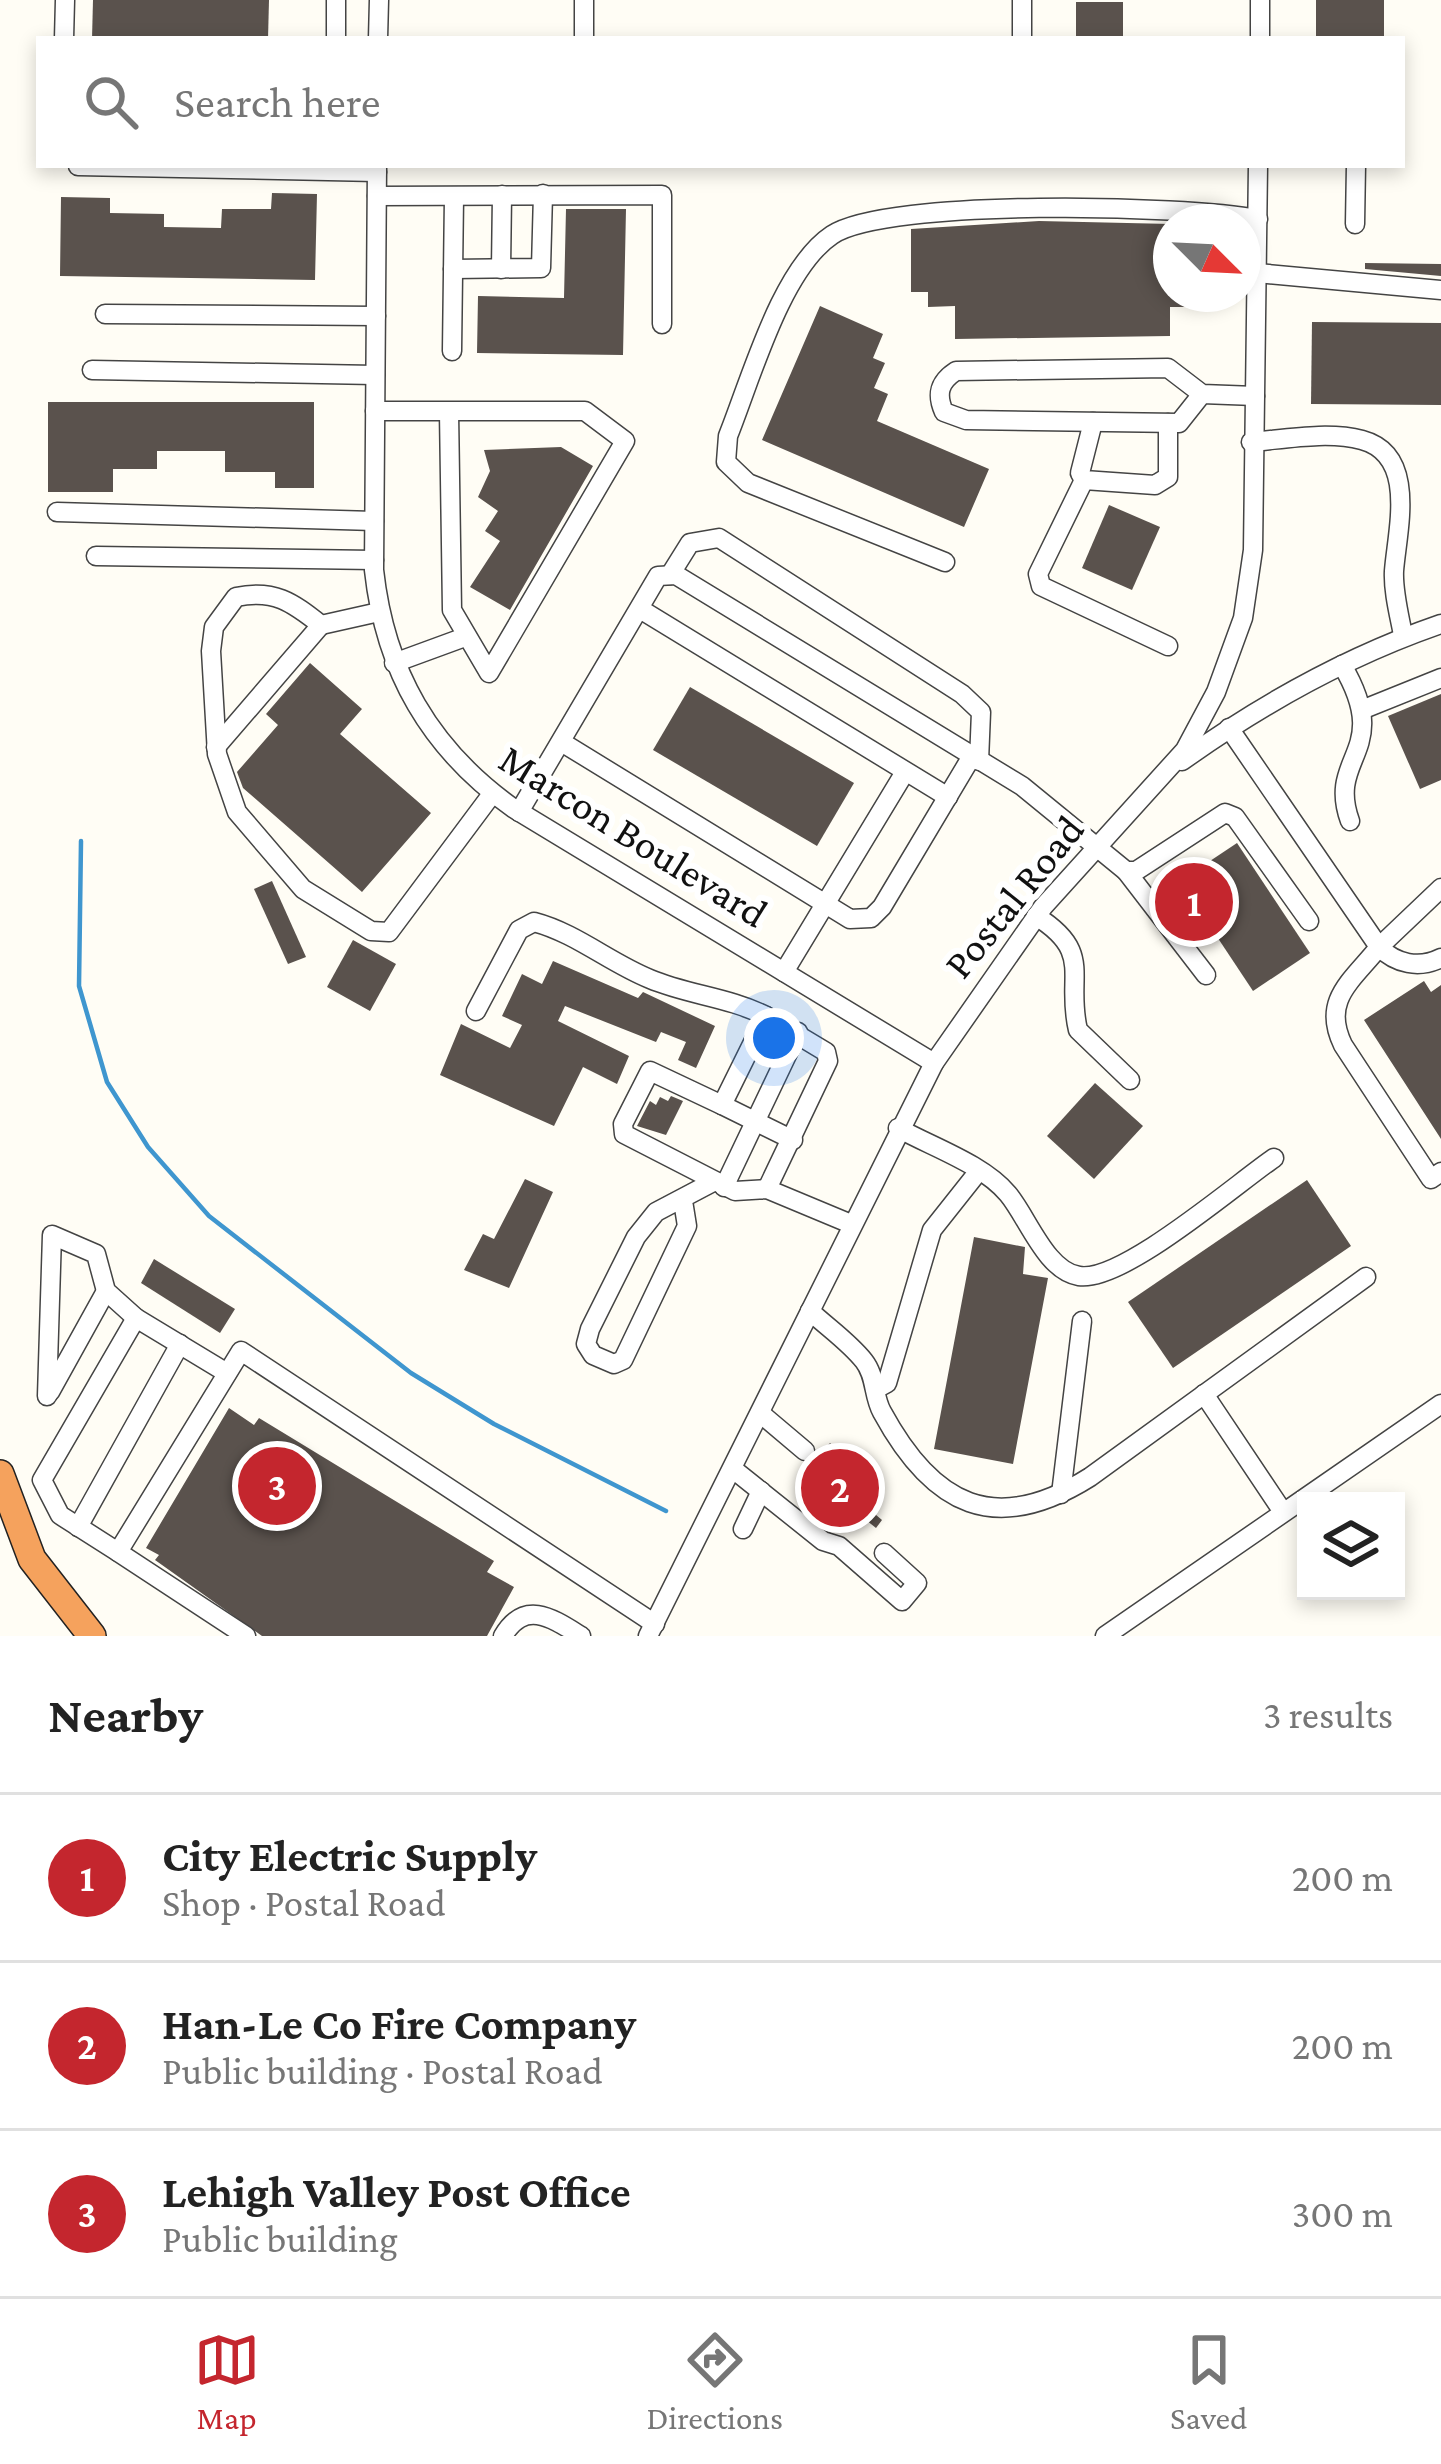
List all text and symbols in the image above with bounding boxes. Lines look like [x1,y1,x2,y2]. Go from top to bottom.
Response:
search box [36,36,1405,168]
icon: search [78,69,144,135]
text: Search here [174,77,381,127]
north arrow [1153,204,1261,312]
street label: Marcon Boulevard [491,734,776,937]
street label: Postal Road [934,806,1093,987]
pin: 1 [1155,857,1233,947]
your location [744,1008,804,1068]
pin: 3 [238,1441,316,1531]
pin: 2 [801,1443,879,1533]
map controls [1297,1492,1405,1600]
button: layers [1297,1492,1405,1600]
text: Nearby [48,1686,203,1743]
text: 3 results [1263,1693,1393,1736]
text: City Electric Supply [162,1831,537,1881]
text: 1 [80,1856,94,1899]
text: 200 m [1292,1856,1393,1899]
text: Shop · Postal Road [162,1881,446,1924]
text: Han-Le Co Fire Company [162,1999,636,2049]
text: 2 [77,2024,97,2067]
text: 200 m [1292,2024,1393,2067]
text: Public building · Postal Road [162,2049,603,2092]
text: Lehigh Valley Post Office [162,2167,631,2217]
text: 3 [77,2192,97,2235]
text: 300 m [1292,2192,1393,2235]
text: Public building [162,2217,398,2260]
tab: Map [194,2327,260,2436]
tab: Directions [647,2327,783,2436]
tab: Saved [1170,2327,1247,2436]

